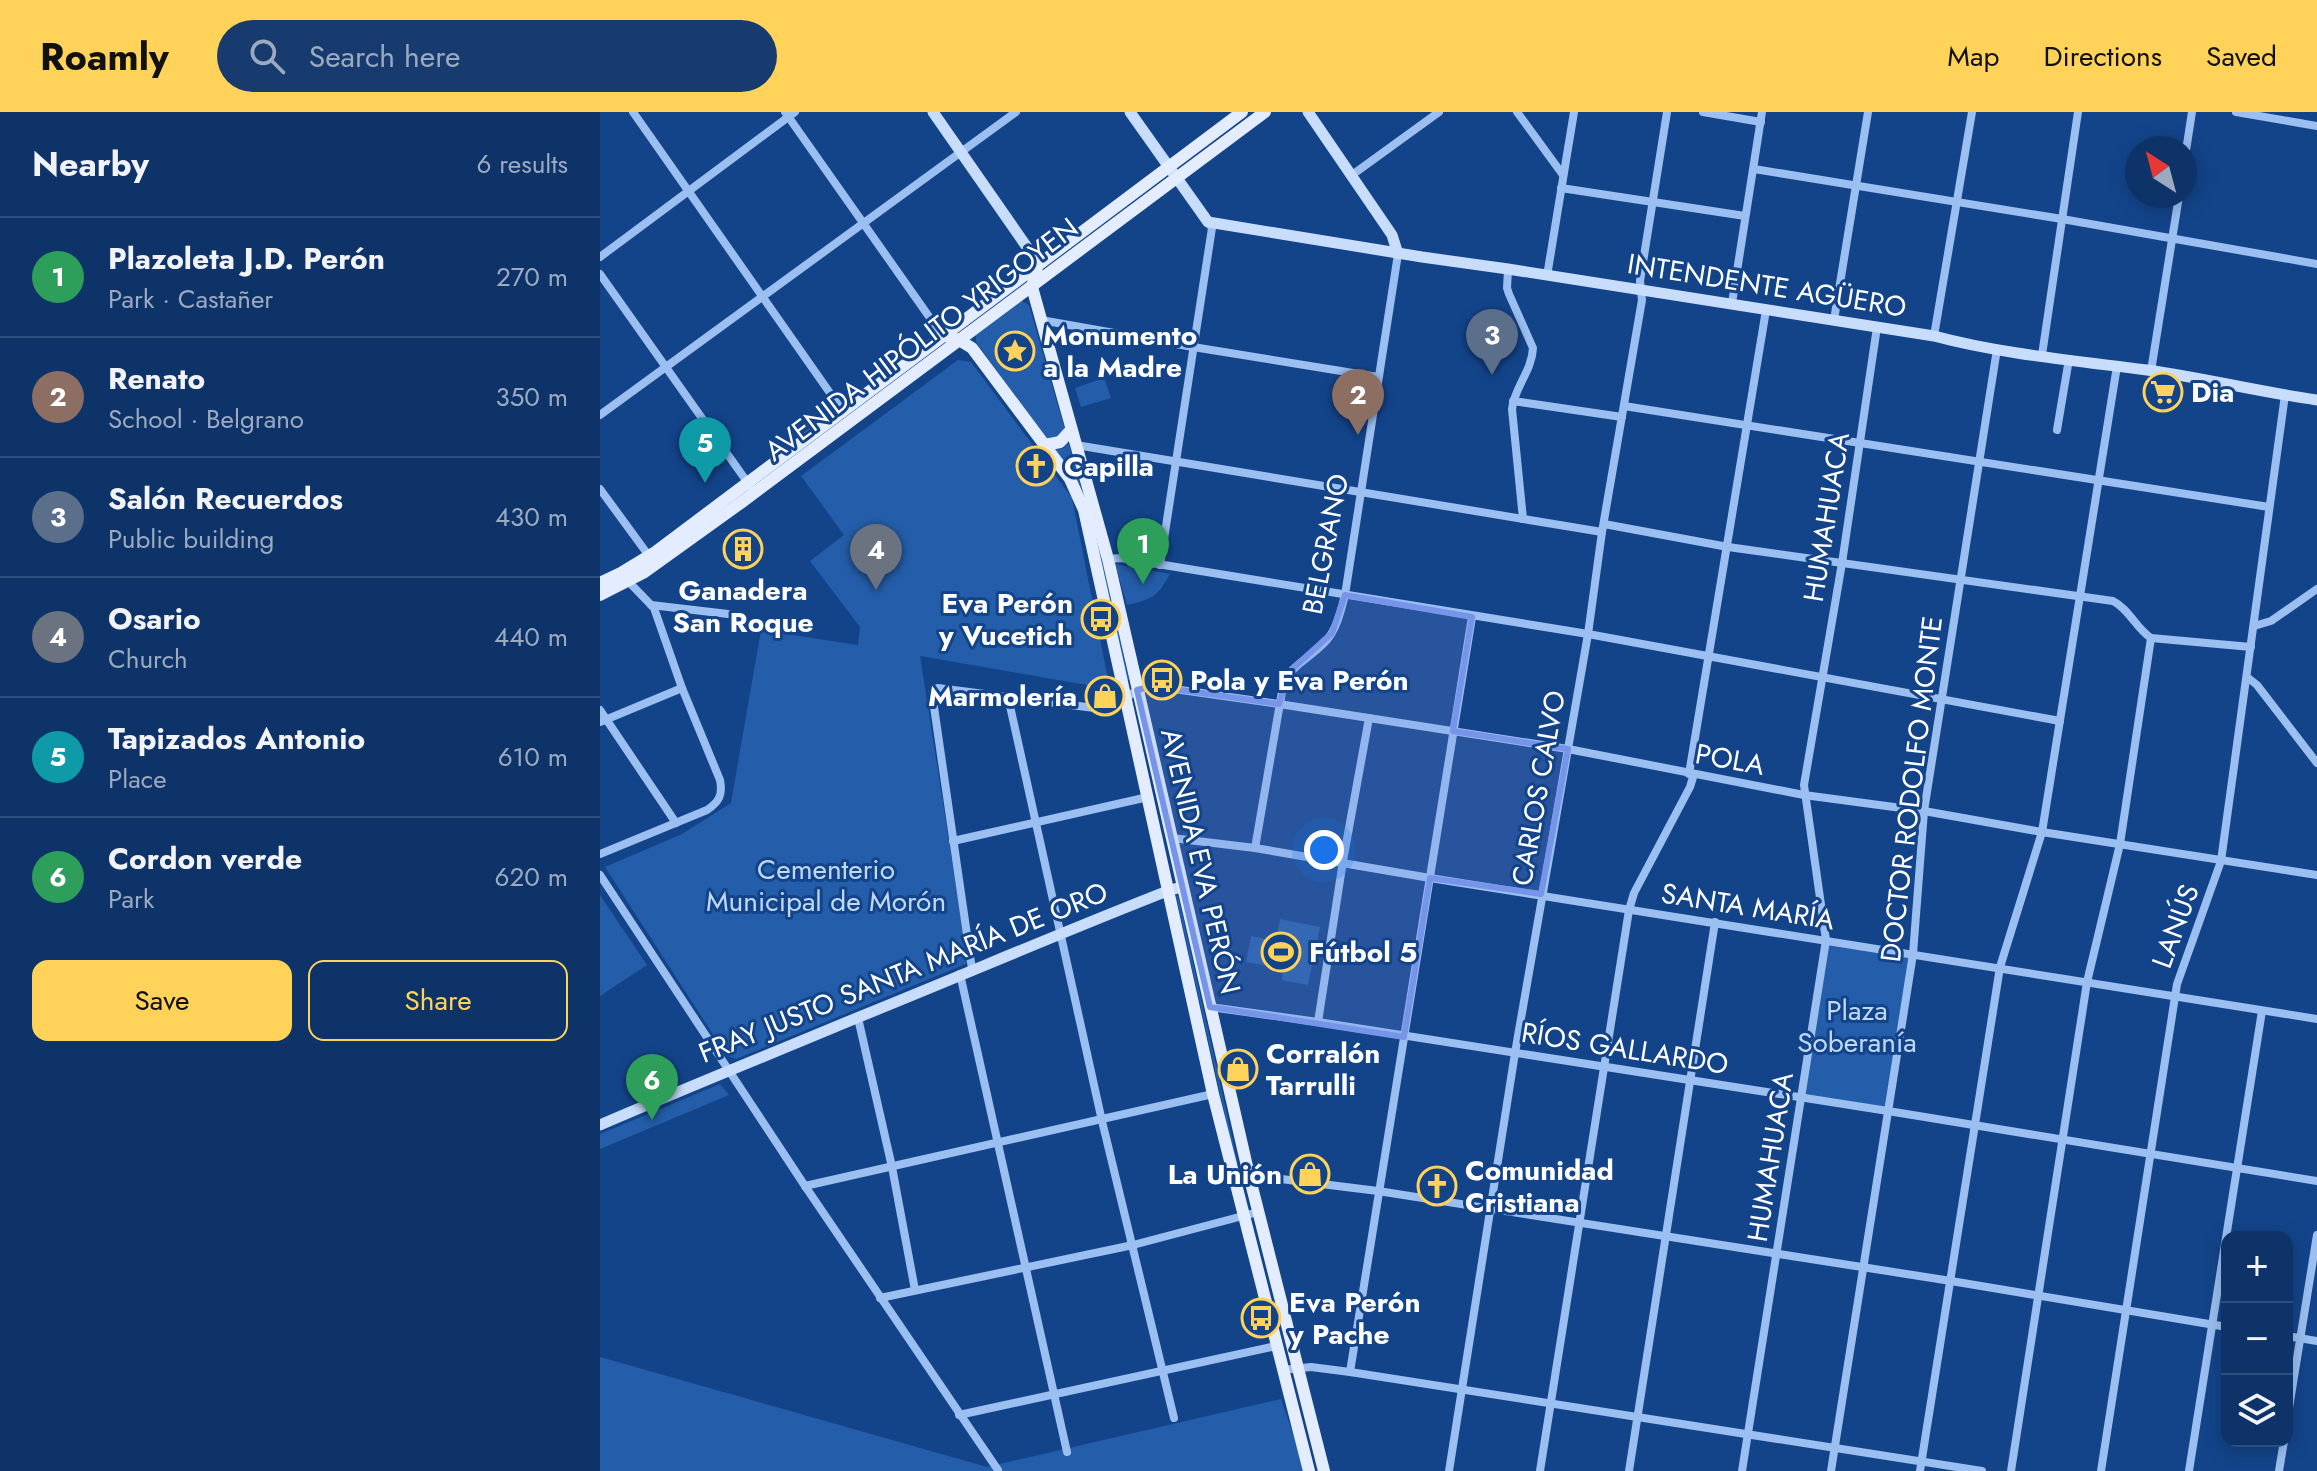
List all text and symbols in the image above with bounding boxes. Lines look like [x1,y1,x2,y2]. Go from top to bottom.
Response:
search box [217,20,777,92]
text: Roamly [40,29,169,84]
icon: search [245,34,289,78]
text: Search here [309,35,460,78]
text: Map [1947,36,1999,77]
text: Directions [2043,36,2162,77]
text: Saved [2206,36,2277,77]
north arrow [2125,136,2197,208]
text: Nearby [32,140,149,189]
text: 6 results [476,145,568,183]
street label: AVENIDA HIPÓLITO YRIGOYEN [756,208,1087,471]
text: Plazoleta J.D. Perón [108,237,385,280]
street label: INTENDENTE AGÜERO [1625,243,1909,328]
text: 1 [51,258,65,296]
text: 270 m [496,258,568,296]
text: Park · Castañer [108,280,273,318]
pin: 3 [1466,309,1518,375]
place label: Monumento a la Madre [1043,315,1197,388]
place icon: Monumento a la Madre [994,330,1036,372]
text: Renato [108,357,205,400]
pin: 2 [1332,369,1384,435]
supermarket icon: Dia [2142,371,2184,413]
place label: Dia [2191,372,2234,413]
text: 2 [49,378,67,416]
text: 350 m [495,378,568,416]
text: School · Belgrano [108,400,304,438]
pin: 5 [679,417,731,483]
street label: HUMAHUACA [1793,429,1860,605]
church icon: Capilla [1015,445,1057,487]
place label: Capilla [1064,446,1154,487]
street label: BELGRANO [1292,470,1359,618]
text: Salón Recuerdos [108,477,343,520]
text: 3 [50,498,66,536]
text: 430 m [495,498,568,536]
pin: 1 [1117,518,1169,584]
text: Public building [108,520,274,558]
pin: 4 [850,524,902,590]
building icon: Ganadera San Roque [722,528,764,570]
place label: Ganadera San Roque [672,570,814,643]
place label: Eva Perón y Vucetich [938,583,1073,656]
text: Osario [108,597,201,640]
bus stop icon: Eva Perón y Vucetich [1080,598,1122,640]
street label: DOCTOR RODOLFO MONTE [1870,614,1953,964]
text: 4 [49,618,67,656]
text: 440 m [494,618,568,656]
text: Church [108,640,188,678]
bus stop icon: Pola y Eva Perón [1141,659,1183,701]
place label: Pola y Eva Perón [1190,660,1409,701]
shop icon: Marmolería [1084,675,1126,717]
place label: Marmolería [928,676,1077,717]
street label: CARLOS CALVO [1501,687,1576,889]
text: Tapizados Antonio [108,717,365,760]
street label: AVENIDA EVA PERÓN [1150,724,1251,998]
street label: POLA [1692,733,1768,786]
text: 5 [50,738,66,776]
text: 610 m [498,738,568,776]
text: Place [108,760,167,798]
your location [1304,830,1344,870]
text: Cordon verde [108,837,302,880]
park label: Cementerio Municipal de Morón [706,849,946,922]
text: 6 [49,858,67,896]
text: 620 m [495,858,568,896]
street label: FRAY JUSTO SANTA MARÍA DE ORO [692,871,1114,1074]
street label: SANTA MARÍA [1658,873,1838,940]
street label: LANÚS [2141,879,2210,974]
text: Park [108,880,154,918]
sports icon: Fútbol 5 [1260,931,1302,973]
place label: Fútbol 5 [1309,932,1417,973]
button: Save [32,960,292,1041]
button: Share [308,960,568,1041]
park label: Plaza Soberanía [1797,990,1917,1063]
street label: RÍOS GALLARDO [1518,1012,1731,1085]
place label: Corralón Tarrulli [1266,1033,1380,1106]
shop icon: Corralón Tarrulli [1217,1048,1259,1090]
pin: 6 [626,1054,678,1120]
street label: HUMAHUACA [1737,1069,1804,1245]
place label: Comunidad Cristiana [1465,1150,1614,1223]
shop icon: La Unión [1289,1153,1331,1195]
place label: La Unión [1168,1154,1282,1195]
church icon: Comunidad Cristiana [1416,1165,1458,1207]
map controls [2221,1231,2293,1447]
button: + [2221,1231,2293,1303]
place label: Eva Perón y Pache [1288,1282,1421,1355]
bus stop icon: Eva Perón y Pache [1240,1297,1282,1339]
button: − [2221,1303,2293,1375]
button: layers [2221,1375,2293,1447]

